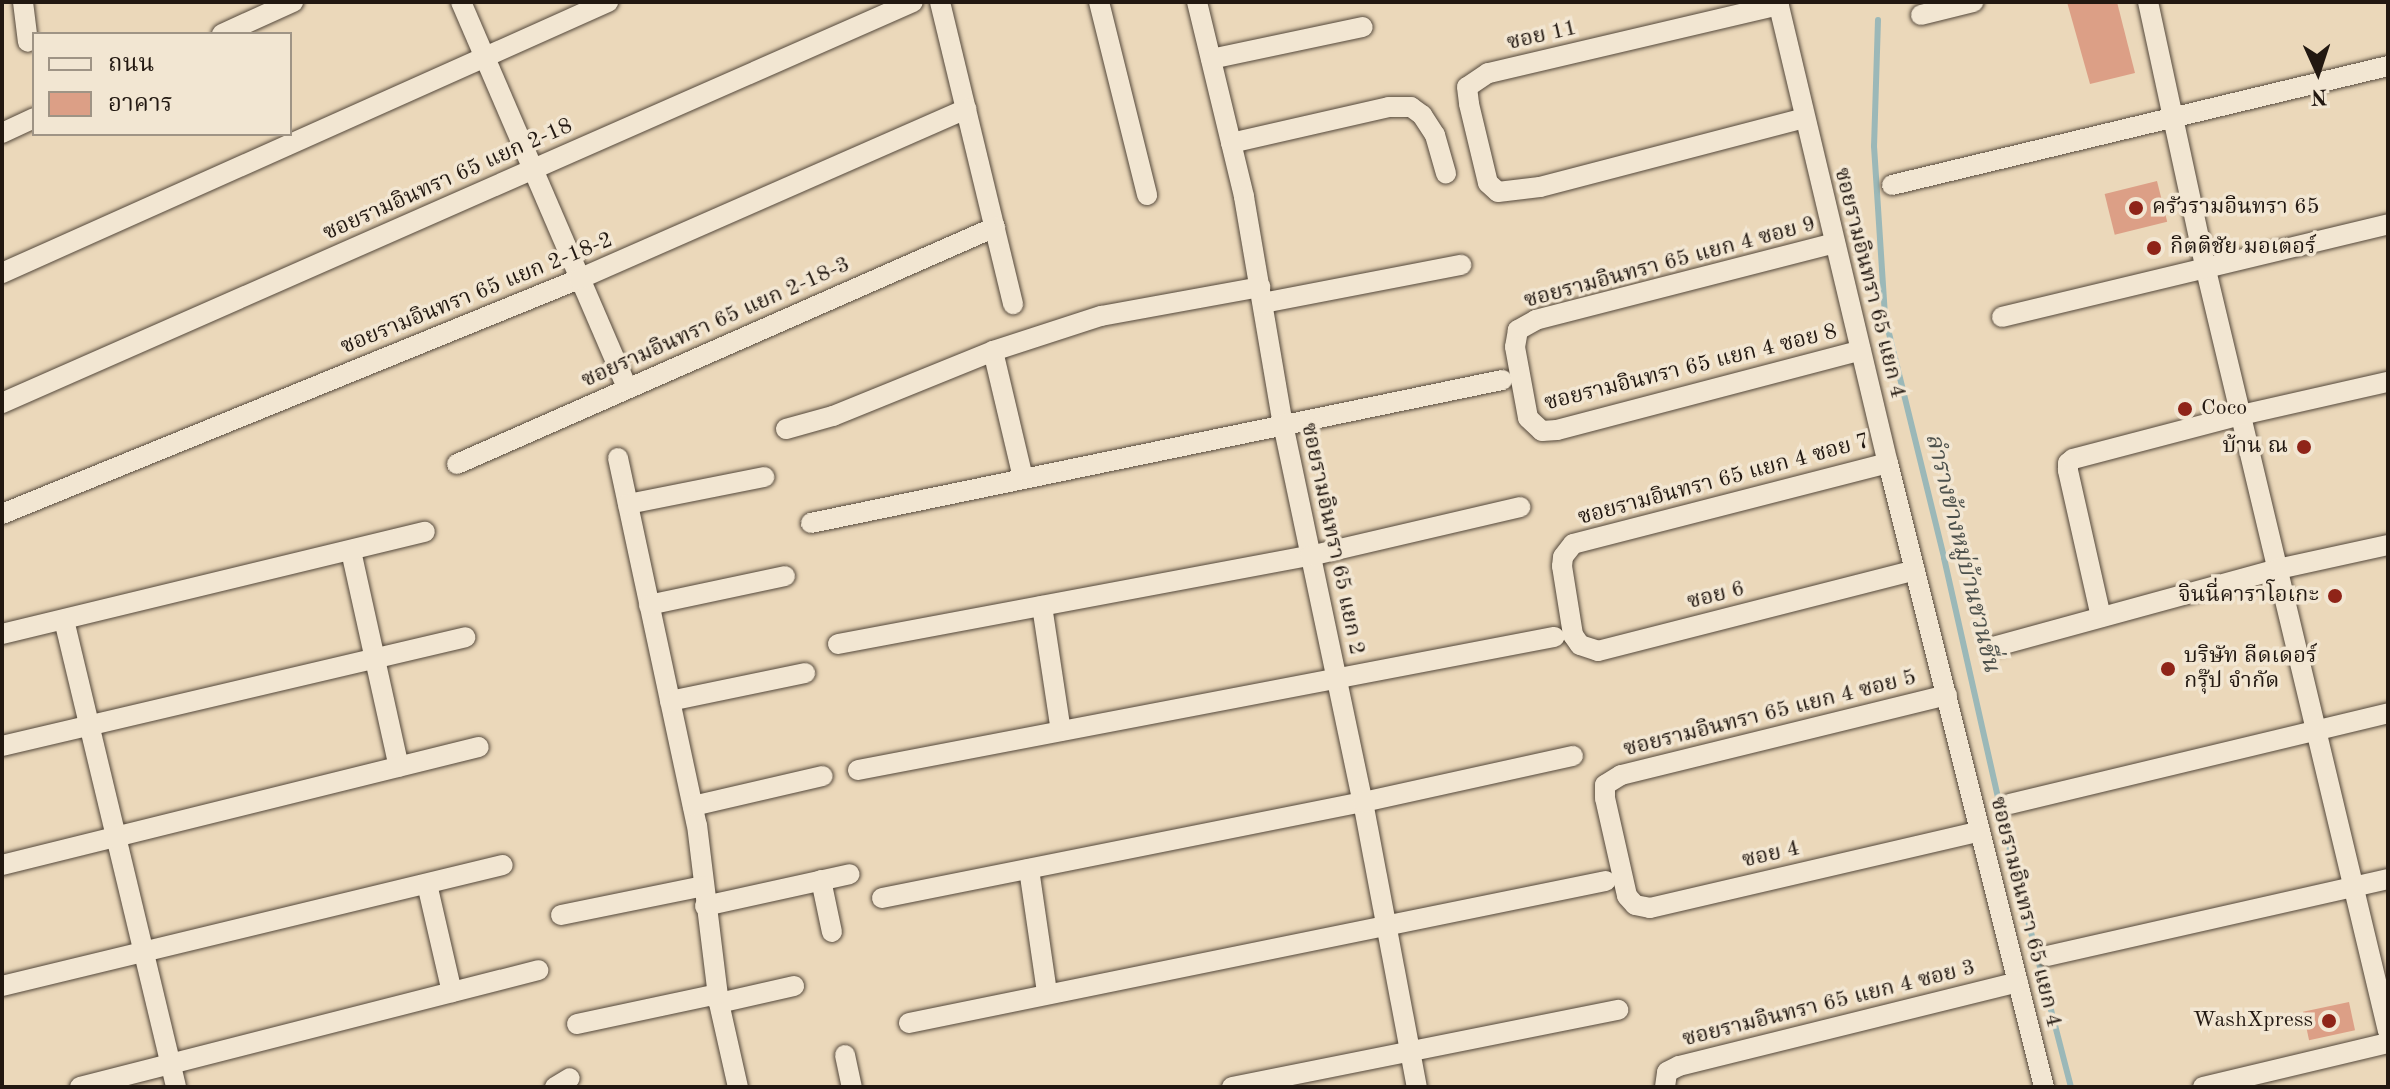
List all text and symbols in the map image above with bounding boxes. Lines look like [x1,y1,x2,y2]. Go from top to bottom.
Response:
street label: ซอย 11 [1504,15,1580,57]
legend [32,32,292,136]
north arrow [2278,32,2358,112]
text: ถนน [108,53,154,77]
text: N [2310,85,2328,107]
text: อาคาร [108,93,173,117]
street label: ซอยรามอินทรา 65 แยก 2-18 [319,113,577,247]
street label: ซอยรามอินทรา 65 แยก 4 [1828,165,1910,401]
place label: ครัวรามอินทรา 65 [2152,195,2319,221]
marker: ครัวรามอินทรา 65 [2127,199,2145,217]
street label: ซอยรามอินทรา 65 แยก 4 ซอย 9 [1521,211,1819,315]
street label: ซอยรามอินทรา 65 แยก 2-18-2 [337,227,617,361]
place label: กิตติชัย มอเตอร์ [2170,235,2316,261]
marker: กิตติชัย มอเตอร์ [2145,239,2163,257]
street label: ซอยรามอินทรา 65 แยก 2-18-3 [578,252,854,394]
street label: ซอยรามอินทรา 65 แยก 4 ซอย 8 [1542,319,1840,417]
place label: Coco [2201,396,2247,422]
marker: Coco [2176,400,2194,418]
street label: ซอยรามอินทรา 65 แยก 2 [1295,421,1369,657]
street label: ซอยรามอินทรา 65 แยก 4 ซอย 7 [1575,428,1873,532]
water label: ลำรางข้างหมู่บ้านชวนชื่น [1917,431,2005,675]
place label: บ้าน ณ [2223,434,2288,460]
marker: บ้าน ณ [2295,438,2313,456]
street label: ซอย 6 [1685,576,1747,616]
place label: จินนี่คาราโอเกะ [2178,583,2319,609]
marker: จินนี่คาราโอเกะ [2326,587,2344,605]
place label: บริษัท ลีดเดอร์ กรุ๊ป จำกัด [2184,643,2317,694]
marker: บริษัท ลีดเดอร์ กรุ๊ป จำกัด [2159,660,2177,678]
street label: ซอยรามอินทรา 65 แยก 4 ซอย 5 [1621,665,1919,763]
street label: ซอยรามอินทรา 65 แยก 4 [1984,794,2066,1030]
street label: ซอย 4 [1740,836,1802,874]
street label: ซอยรามอินทรา 65 แยก 4 ซอย 3 [1680,955,1978,1053]
place label: WashXpress [2193,1008,2313,1034]
marker: WashXpress [2320,1012,2338,1030]

